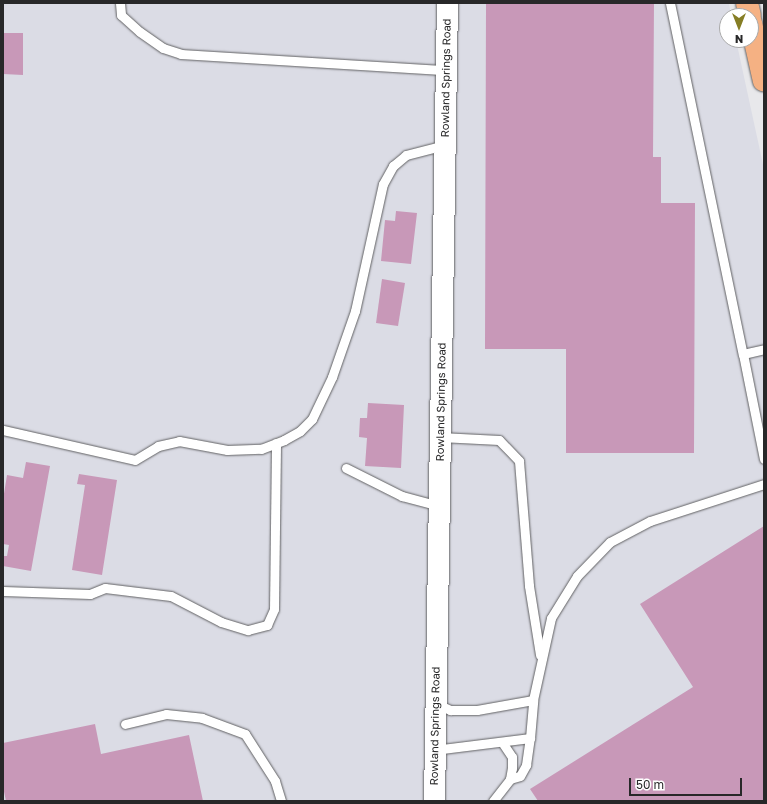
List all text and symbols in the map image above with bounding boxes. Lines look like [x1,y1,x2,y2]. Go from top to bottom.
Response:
north arrow [719,8,759,48]
street label: Rowland Springs Road [438,18,454,138]
text: N [735,33,743,46]
street label: Rowland Springs Road [433,342,449,462]
street label: Rowland Springs Road [427,666,443,786]
scale bar [631,770,744,796]
text: 50 m [636,777,664,792]

